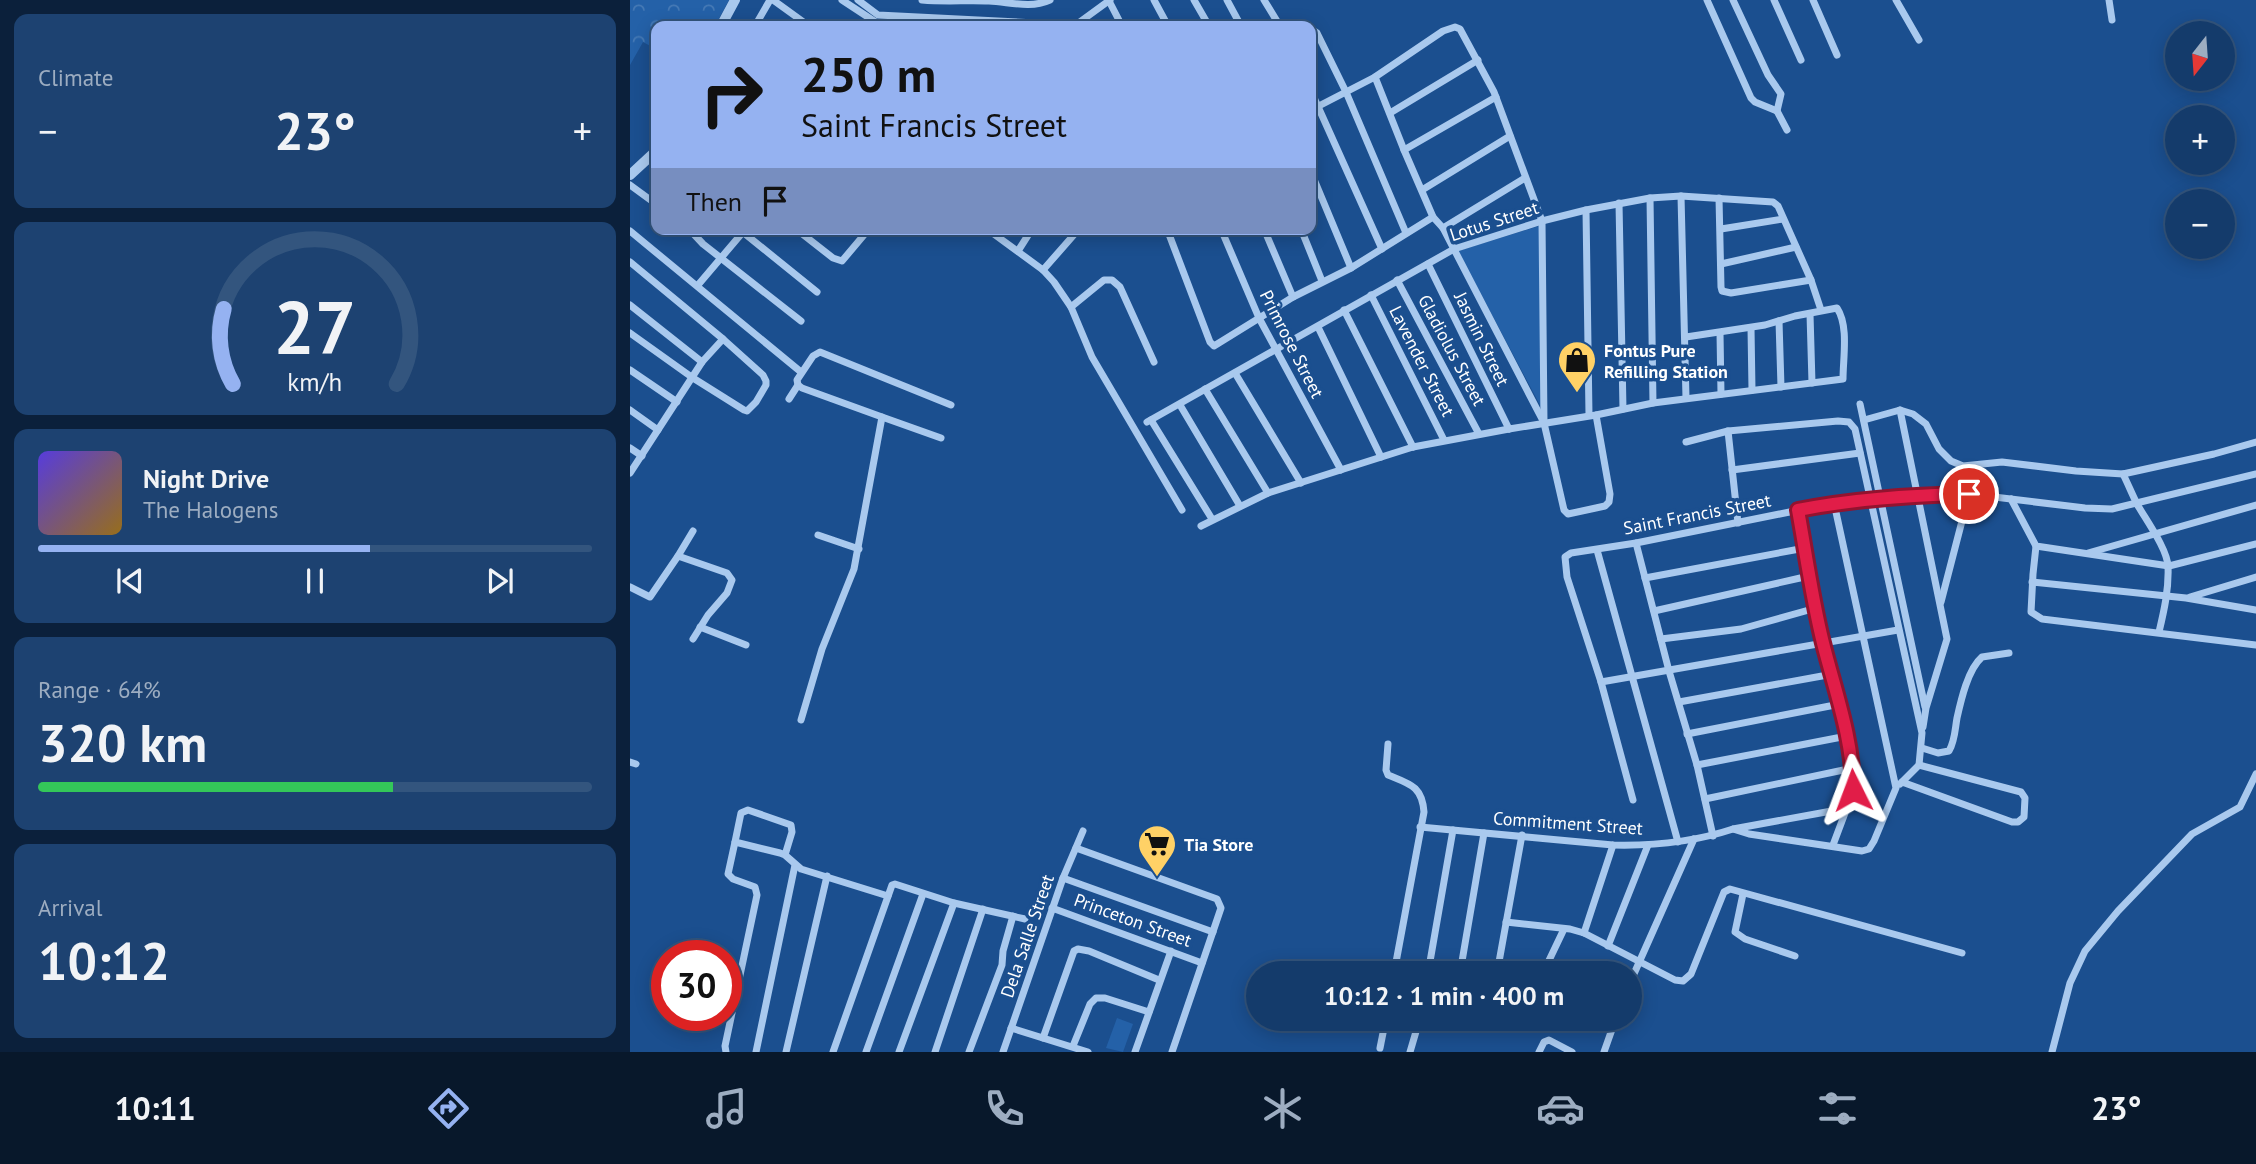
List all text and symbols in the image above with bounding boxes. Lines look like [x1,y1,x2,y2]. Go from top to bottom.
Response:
north arrow [2165,21,2235,91]
map controls [2165,21,2235,259]
text: 250 m [801,42,936,106]
icon: right [686,49,777,140]
text: Climate [38,63,113,92]
text: 23° [274,97,356,164]
text: Saint Francis Street [801,104,1067,146]
button: + [2165,105,2235,175]
text: − [38,106,57,155]
text: + [573,106,592,155]
icon: arrive [756,182,794,220]
text: Then [686,185,742,218]
button: − [2165,189,2235,259]
street label: Lotus Street [1447,196,1541,246]
text: 27 [274,281,356,375]
street label: Primrose Street [1255,286,1329,402]
street label: Jasmin Street [1449,287,1515,390]
street label: Gladiolus Street [1413,290,1491,410]
street label: Lavender Street [1384,302,1460,420]
shop icon: Fontus Pure Refilling Station [1556,339,1598,394]
place label: Fontus Pure Refilling Station [1604,339,1728,383]
text: km/h [288,366,342,398]
text: Night Drive [143,462,269,495]
pin [1939,464,1999,524]
icon: arrive [1950,475,1988,513]
street label: Saint Francis Street [1621,488,1773,540]
text: The Halogens [143,495,278,524]
icon: previous [111,562,149,600]
icon: pause [296,562,334,600]
icon: next [481,562,519,600]
text: Range · 64% [38,675,161,704]
text: 320 km [38,709,207,776]
position arrow [1816,753,1890,827]
street label: Commitment Street [1492,806,1644,840]
supermarket icon: Tia Store [1136,823,1178,878]
place label: Tia Store [1184,833,1253,856]
street label: Dela Salle Street [995,871,1059,1001]
street label: Princeton Street [1071,888,1195,952]
text: Arrival [38,893,102,922]
text: 10:12 [38,927,170,994]
speed limit sign: 30 [651,940,742,1031]
text: 10:12 · 1 min · 400 m [1324,979,1564,1012]
icon: directions [424,1084,473,1133]
icon: music [702,1084,751,1133]
icon: phone [980,1084,1029,1133]
icon: climate [1258,1084,1307,1133]
icon: car [1536,1084,1585,1133]
icon: filters [1813,1084,1862,1133]
text: 10:11 [114,1087,196,1129]
text: 23° [2091,1087,2142,1129]

